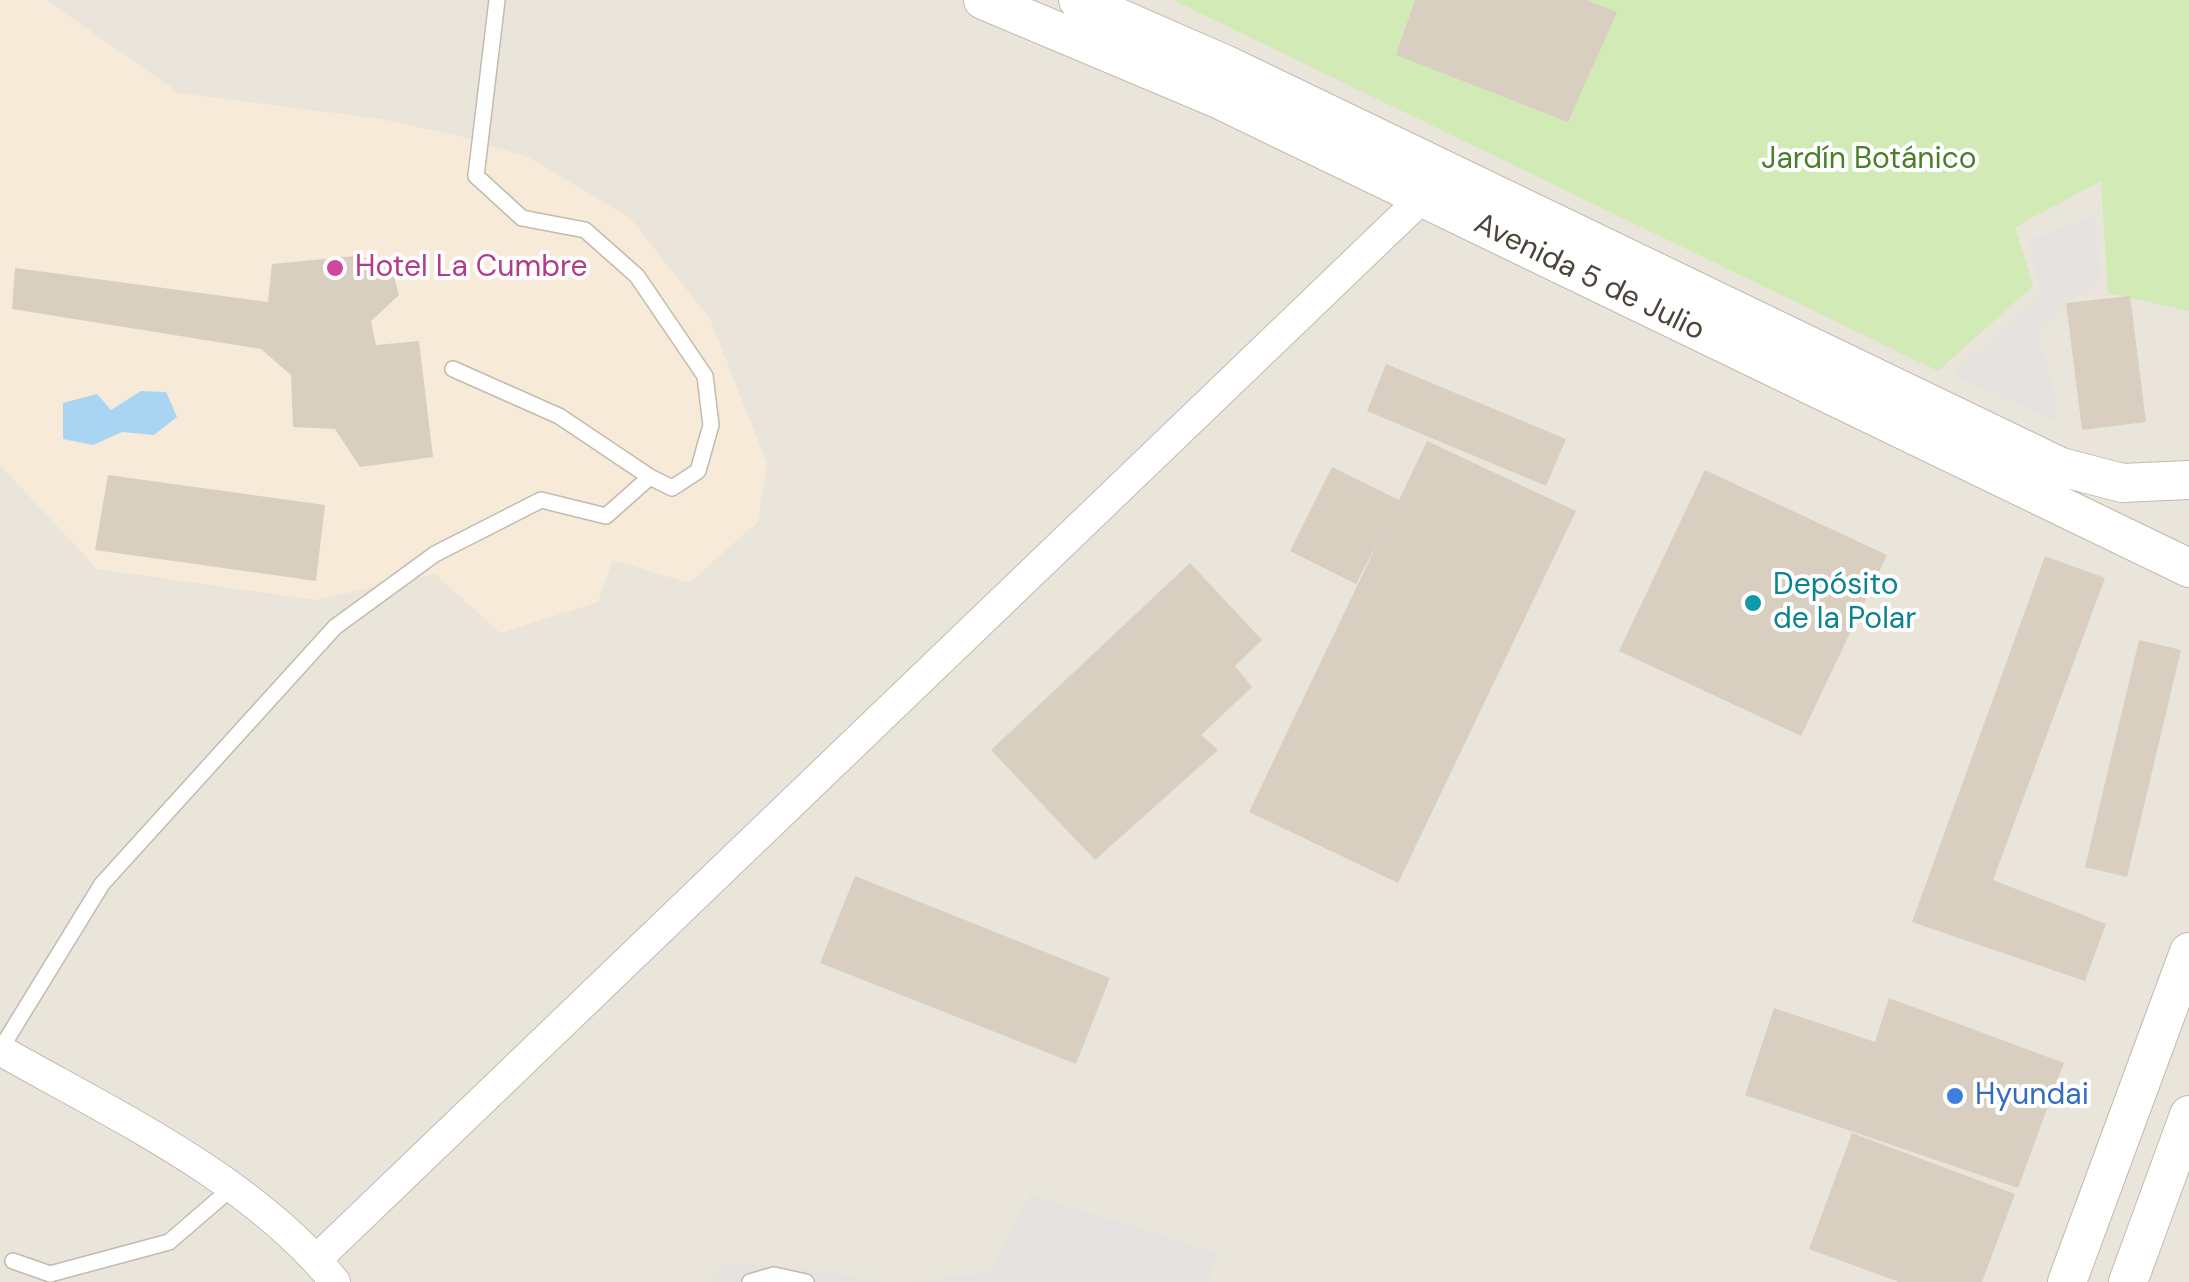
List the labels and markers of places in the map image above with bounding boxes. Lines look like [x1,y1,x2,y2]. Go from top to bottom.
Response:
place label: Hotel La Cumbre [355,250,588,286]
marker: Hotel La Cumbre [324,257,346,279]
place label: Depósito de la Polar [1773,568,1916,638]
marker: Depósito de la Polar [1742,592,1764,614]
place label: Hyundai [1975,1078,2089,1114]
marker: Hyundai [1944,1085,1966,1107]

